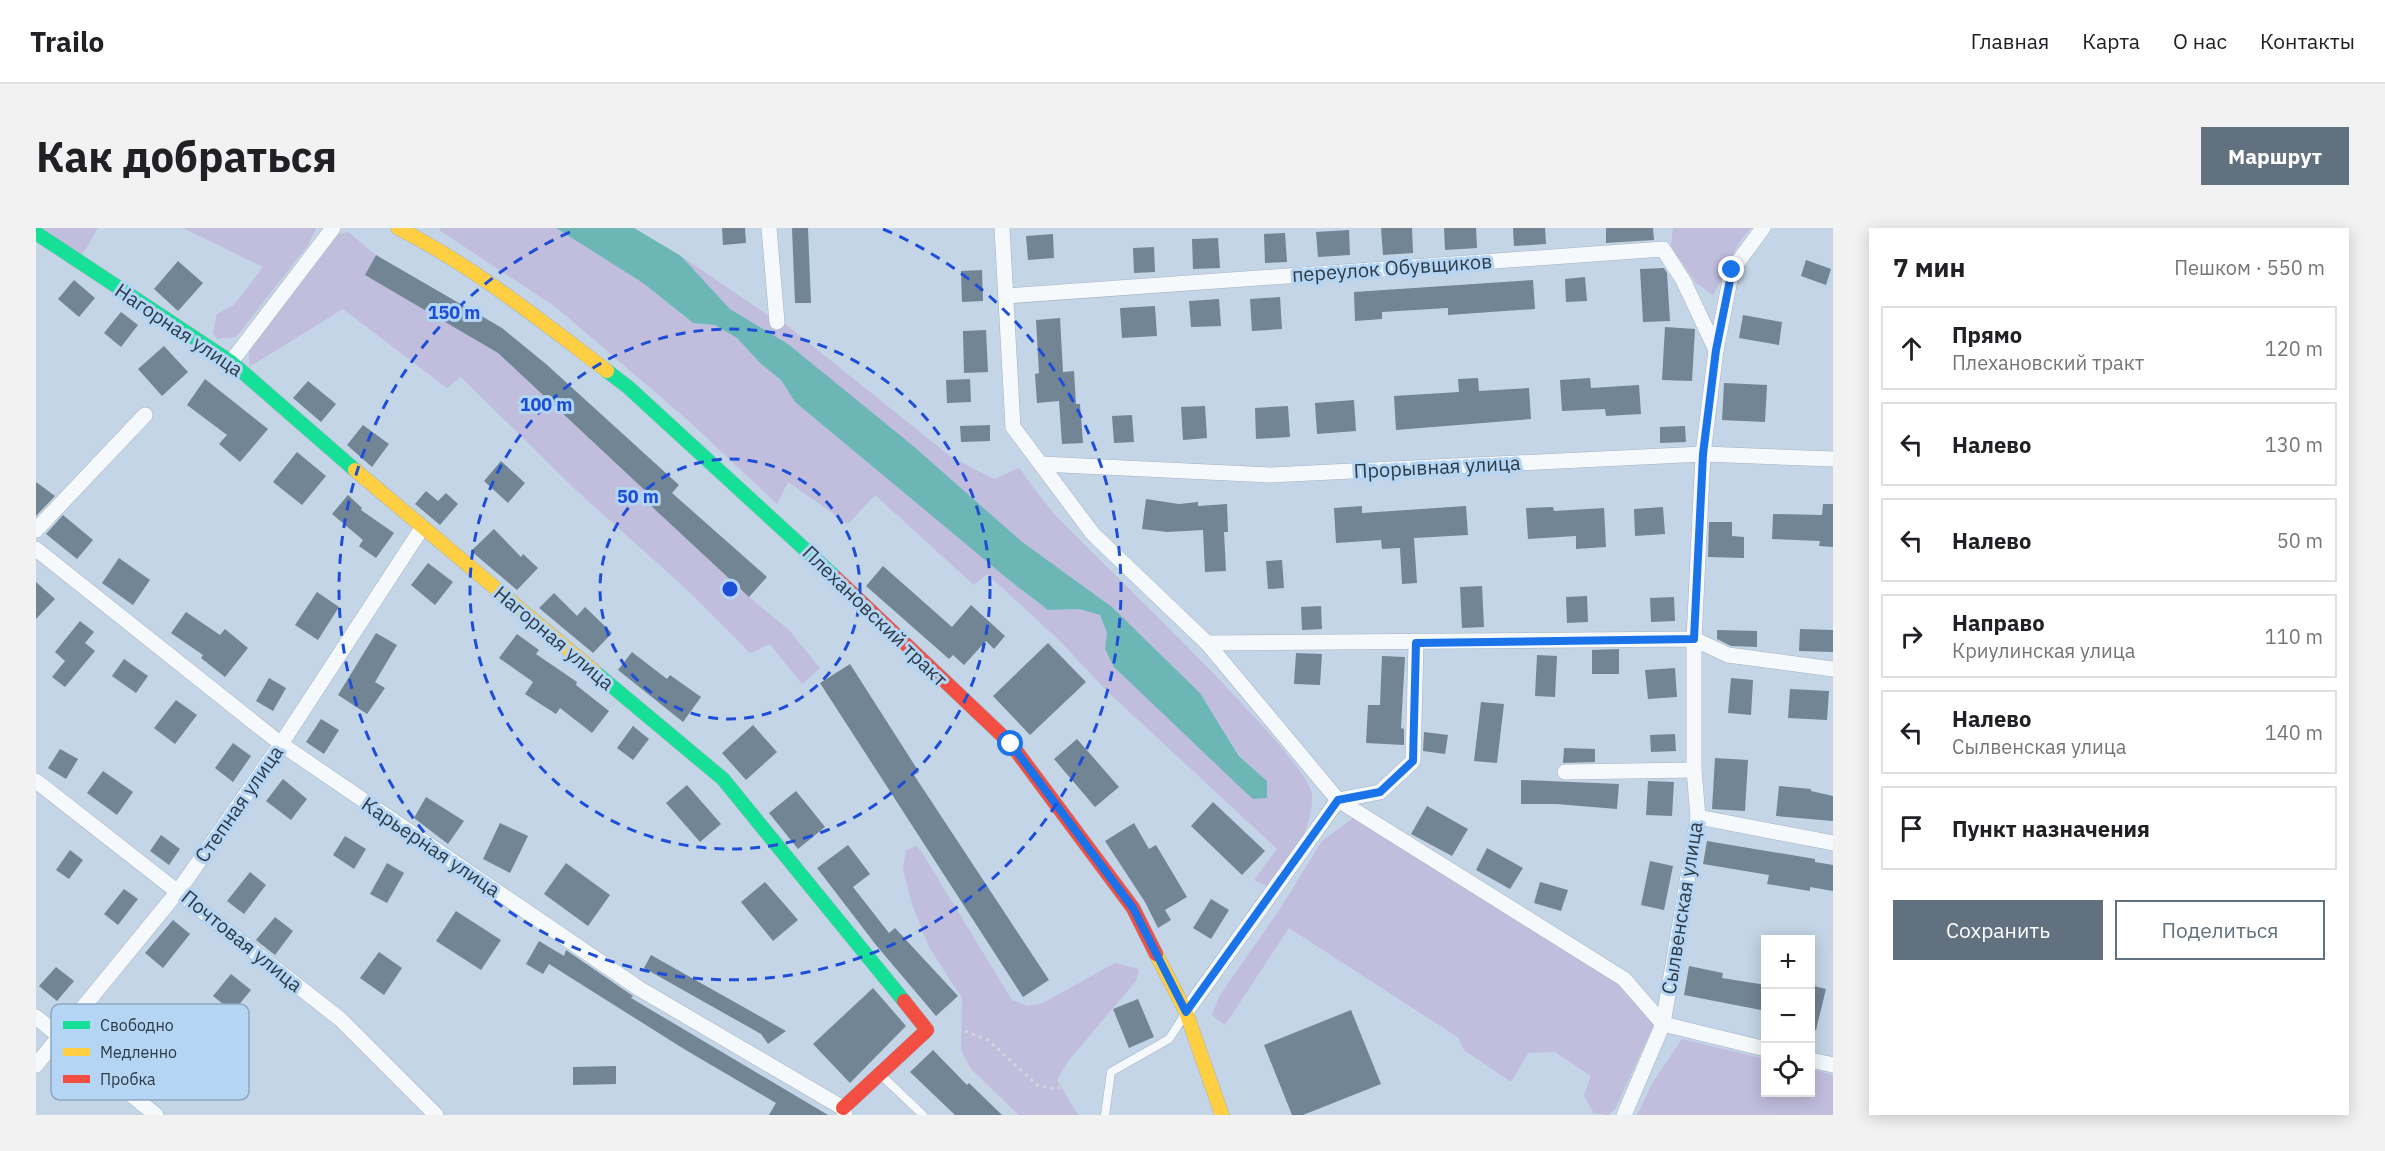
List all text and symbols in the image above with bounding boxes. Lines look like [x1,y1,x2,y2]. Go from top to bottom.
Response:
text: Trailo [30,23,104,60]
text: Главная [1971,27,2049,55]
text: Карта [2082,27,2140,55]
text: О нас [2173,27,2227,55]
text: Контакты [2260,27,2355,55]
button: Маршрут [2201,127,2349,185]
text: Как добраться [36,129,337,184]
street label: переулок Обувщиков [1291,247,1493,288]
text: 7 мин [1893,250,1965,284]
text: Пешком · 550 m [2174,254,2325,281]
route end [1718,256,1744,282]
street label: Нагорная улица [110,277,249,383]
text: 150 m [428,301,480,324]
text: Прямо [1952,320,2022,349]
icon: ahead [1895,332,1928,365]
text: 120 m [2265,335,2323,362]
text: Плехановский тракт [1952,349,2144,376]
text: 100 m [520,393,572,416]
icon: left [1895,428,1928,461]
text: Налево [1952,430,2031,459]
text: 130 m [2265,431,2323,458]
street label: Прорывная улица [1353,449,1521,484]
text: 50 m [617,485,659,508]
icon: left [1895,524,1928,557]
text: Налево [1952,526,2031,555]
text: 50 m [2277,527,2323,554]
street label: Плехановский тракт [797,539,954,693]
street label: Нагорная улица [488,579,620,696]
centre of rings [720,579,740,599]
text: Направо [1952,608,2045,637]
icon: right [1895,620,1928,653]
text: 110 m [2265,623,2323,650]
text: Криулинская улица [1952,637,2135,664]
text: Налево [1952,704,2031,733]
icon: left [1895,716,1928,749]
text: 140 m [2265,719,2323,746]
route start [997,730,1023,756]
text: Сылвенская улица [1952,733,2126,760]
street label: Степная улица [188,739,289,868]
street label: Карьерная улица [357,790,506,903]
icon: arrive [1895,812,1928,845]
text: Пункт назначения [1952,814,2150,843]
street label: Сылвенская улица [1655,819,1709,996]
street label: Почтовая улица [176,883,309,998]
button: Сохранить [1893,900,2103,960]
button: Поделиться [2115,900,2325,960]
map controls [1761,935,1815,1097]
button: + [1761,935,1815,989]
button: − [1761,989,1815,1043]
legend [51,1004,249,1100]
text: Свободно [100,1015,174,1035]
text: Медленно [100,1042,177,1062]
button: locate [1761,1043,1815,1097]
text: Пробка [100,1069,156,1089]

